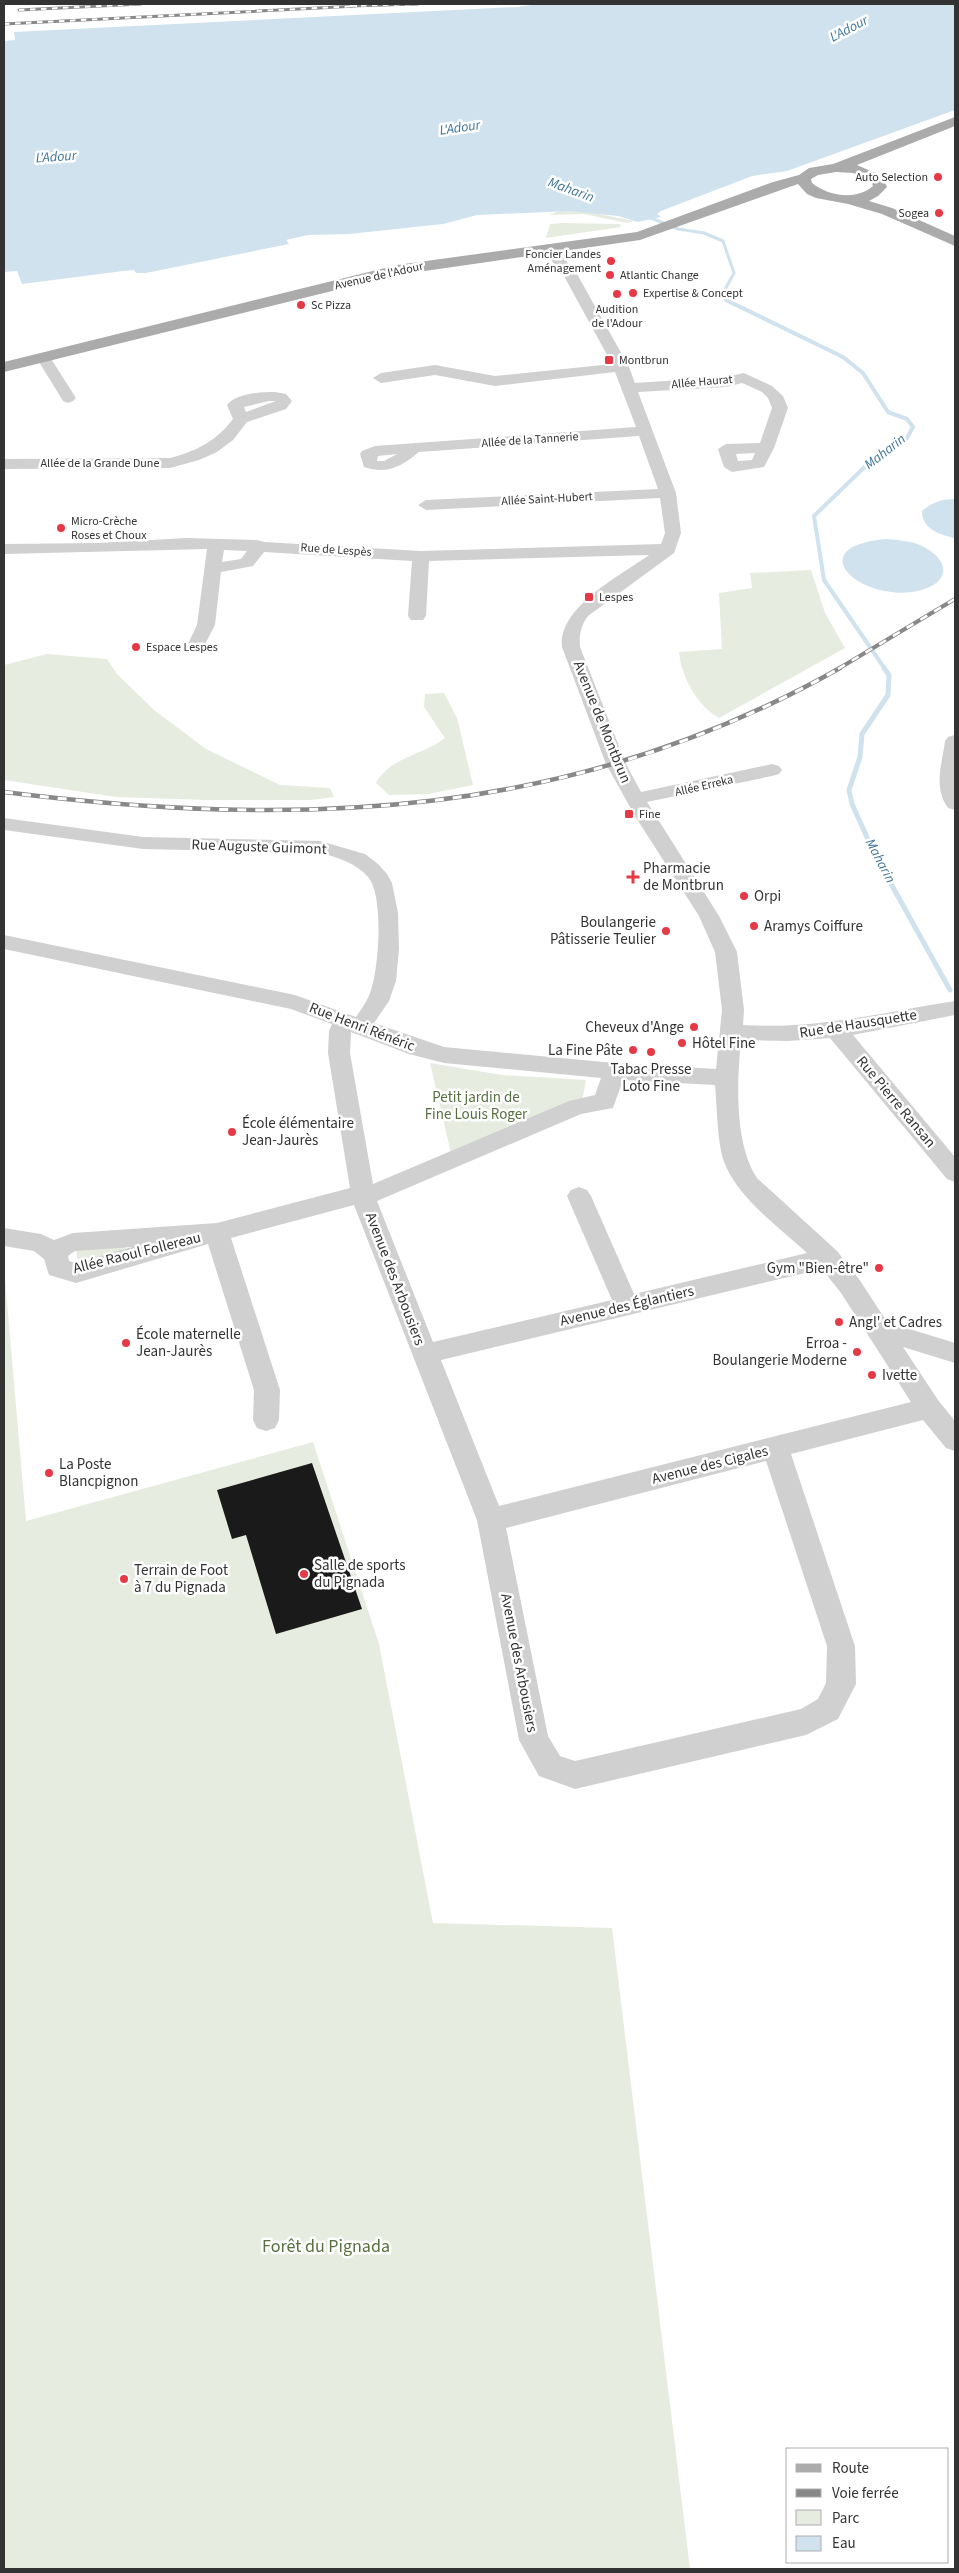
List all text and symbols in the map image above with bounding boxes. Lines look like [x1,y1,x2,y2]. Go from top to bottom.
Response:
water label: L'Adour [826,10,873,47]
water label: L'Adour [438,115,483,141]
water label: L'Adour [35,146,78,168]
place label: Auto Selection [855,169,928,186]
marker: Auto Selection [932,171,944,183]
water label: Maharin [545,172,597,208]
place label: Sogea [898,205,929,222]
marker: Sogea [933,207,945,219]
place label: Foncier Landes Aménagement [525,246,601,277]
marker: Foncier Landes Aménagement [605,255,617,267]
street label: Avenue de l'Adour [333,257,426,294]
place label: Atlantic Change [620,267,699,284]
marker: Atlantic Change [604,269,616,281]
place label: Expertise & Concept [643,285,743,302]
marker: Expertise & Concept [627,287,639,299]
marker: Audition de l'Adour [611,288,623,300]
place label: Sc Pizza [311,297,351,314]
marker: Sc Pizza [295,299,307,311]
place label: Audition de l'Adour [592,301,643,332]
place label: Montbrun [619,352,669,369]
marker: Montbrun [603,354,615,366]
street label: Allée Haurat [671,371,733,393]
street label: Allée de la Tannerie [481,428,579,452]
water label: Maharin [860,429,910,475]
street label: Allée de la Grande Dune [41,455,159,472]
street label: Allée Saint-Hubert [501,488,593,510]
place label: Micro-Crèche Roses et Choux [71,513,147,544]
marker: Micro-Crèche Roses et Choux [55,522,67,534]
street label: Rue de Lespès [300,539,372,561]
place label: Lespes [599,589,633,606]
marker: Lespes [583,591,595,603]
place label: Espace Lespes [146,639,218,656]
marker: Espace Lespes [130,641,142,653]
street label: Avenue de Montbrun [568,658,636,786]
street label: Allée Erreka [673,771,735,801]
place label: Fine [639,806,660,823]
marker: Fine [623,808,635,820]
street label: Rue Auguste Guimont [191,834,327,860]
water label: Maharin [860,835,900,887]
place label: Pharmacie de Montbrun [643,858,724,896]
marker: Pharmacie de Montbrun [627,871,639,883]
place label: Orpi [754,886,781,907]
marker: Orpi [738,890,750,902]
place label: Boulangerie Pâtisserie Teulier [550,912,657,950]
place label: Aramys Coiffure [764,916,863,937]
marker: Aramys Coiffure [748,920,760,932]
marker: Boulangerie Pâtisserie Teulier [660,925,672,937]
street label: Rue Henri Rénéric [306,997,418,1057]
street label: Rue de Hausquette [798,1004,918,1044]
place label: Cheveux d'Ange [585,1017,684,1038]
marker: Cheveux d'Ange [688,1021,700,1033]
place label: Hôtel Fine [692,1033,756,1054]
marker: Hôtel Fine [676,1037,688,1049]
place label: La Fine Pâte [548,1040,623,1061]
marker: La Fine Pâte [627,1044,639,1056]
marker: Tabac Presse Loto Fine [645,1046,657,1058]
street label: Rue Pierre Ransan [851,1052,941,1152]
place label: Tabac Presse Loto Fine [611,1059,692,1097]
park label: Petit jardin de Fine Louis Roger [425,1087,528,1125]
place label: École élémentaire Jean-Jaurès [242,1113,354,1151]
marker: École élémentaire Jean-Jaurès [226,1126,238,1138]
street label: Avenue des Arbousiers [360,1209,430,1349]
street label: Allée Raoul Follereau [71,1227,203,1279]
place label: Gym "Bien-être" [767,1258,869,1279]
marker: Gym "Bien-être" [873,1262,885,1274]
street label: Avenue des Églantiers [558,1280,696,1332]
place label: Angl' et Cadres [849,1312,942,1333]
marker: Angl' et Cadres [833,1316,845,1328]
place label: École maternelle Jean-Jaurès [136,1324,241,1362]
place label: Erroa - Boulangerie Moderne [713,1333,847,1371]
marker: École maternelle Jean-Jaurès [120,1337,132,1349]
marker: Erroa - Boulangerie Moderne [851,1346,863,1358]
place label: Ivette [882,1365,917,1386]
marker: Ivette [866,1369,878,1381]
street label: Avenue des Cigales [650,1440,770,1490]
place label: La Poste Blancpignon [59,1454,138,1492]
marker: La Poste Blancpignon [43,1467,55,1479]
place label: Salle de sports du Pignada [314,1555,406,1593]
place label: Terrain de Foot à 7 du Pignada [134,1560,228,1598]
marker: Salle de sports du Pignada [298,1568,310,1580]
marker: Terrain de Foot à 7 du Pignada [118,1573,130,1585]
street label: Avenue des Arbousiers [495,1592,543,1734]
park label: Forêt du Pignada [262,2234,390,2259]
legend [786,2448,949,2563]
text: Route [832,2458,869,2479]
text: Voie ferrée [832,2483,899,2504]
text: Parc [832,2508,859,2529]
text: Eau [832,2533,856,2554]

